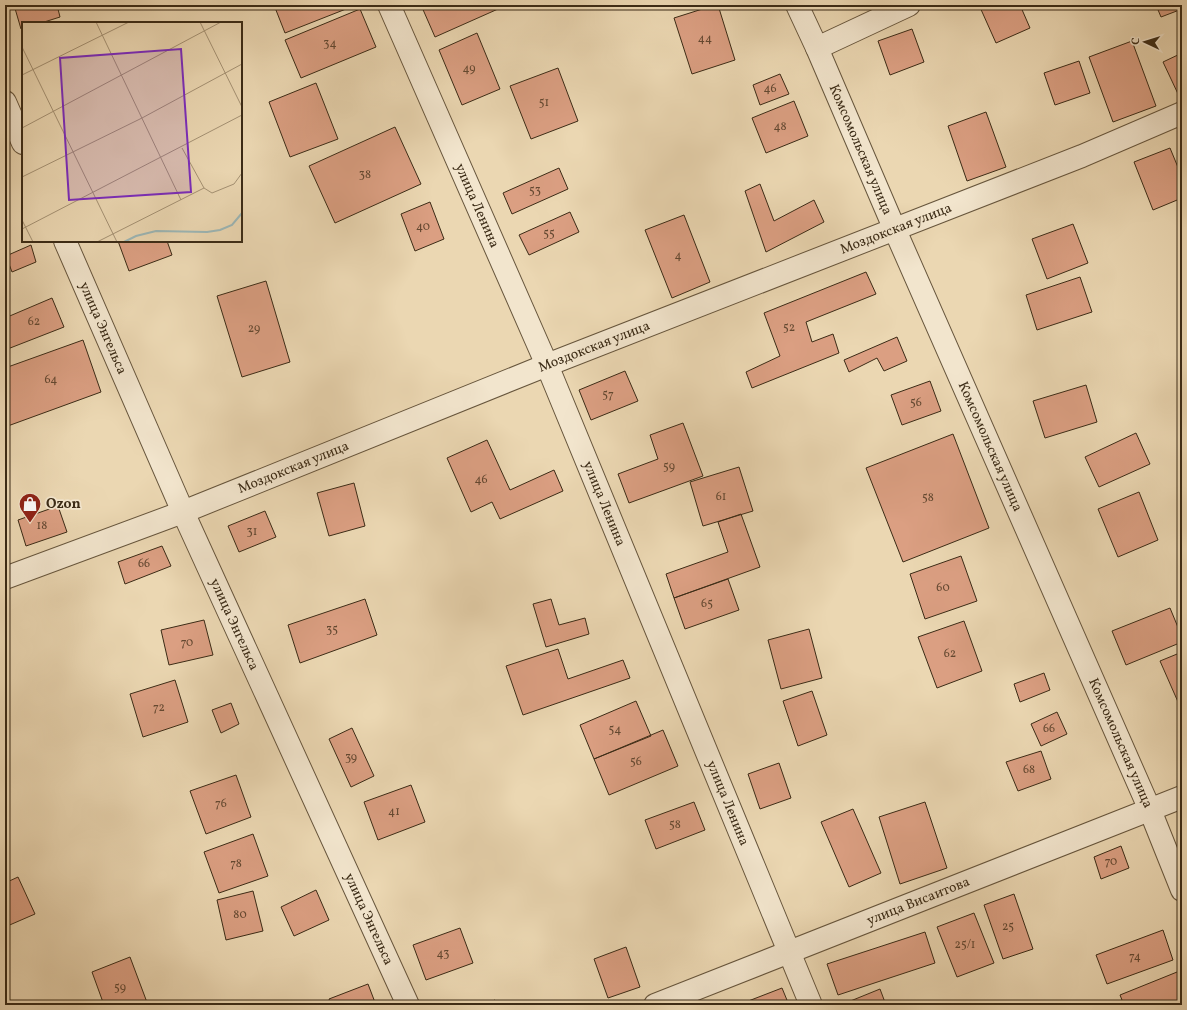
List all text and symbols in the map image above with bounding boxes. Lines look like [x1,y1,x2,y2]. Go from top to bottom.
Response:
inset map [22,22,242,242]
north arrow [1125,22,1165,62]
house number: 44 [698,31,712,47]
house number: 34 [323,36,337,52]
text: С [1129,37,1144,45]
house number: 49 [462,61,476,77]
house number: 46 [763,81,777,97]
street label: Комсомольская улица [824,81,897,218]
house number: 51 [539,95,549,111]
house number: 48 [773,119,787,135]
street label: улица Ленина [450,160,504,251]
house number: 38 [359,167,371,183]
house number: 53 [529,183,541,199]
street label: Моздокская улица [837,198,955,259]
house number: 40 [416,219,430,235]
house number: 55 [543,226,555,242]
house number: 4 [674,248,682,264]
street label: улица Энгельса [74,279,131,377]
house number: 62 [28,314,40,330]
street label: Моздокская улица [535,316,653,377]
house number: 52 [783,320,795,336]
house number: 29 [248,321,260,337]
house number: 64 [45,372,57,388]
street label: Комсомольская улица [953,379,1027,515]
house number: 57 [602,387,614,403]
house number: 56 [910,395,922,411]
street label: Моздокская улица [235,436,352,498]
street label: улица Ленина [578,458,630,549]
house number: 59 [663,459,675,475]
house number: 46 [474,472,488,488]
house number: 61 [716,489,726,505]
house number: 58 [922,490,934,506]
shop icon: Ozon [17,491,43,524]
place label: Ozon [46,495,81,514]
house number: 18 [37,518,47,534]
house number: 31 [247,524,257,540]
house number: 66 [138,556,150,572]
street label: улица Энгельса [205,575,264,673]
house number: 60 [936,580,950,596]
house number: 65 [701,596,713,612]
house number: 35 [326,622,338,638]
house number: 70 [181,635,193,651]
house number: 62 [944,646,956,662]
street label: Комсомольская улица [1084,675,1158,811]
house number: 72 [153,700,165,716]
house number: 66 [1043,721,1055,737]
house number: 54 [609,722,621,738]
house number: 39 [345,750,357,766]
house number: 56 [630,754,642,770]
street label: улица Ленина [702,758,754,849]
house number: 68 [1023,762,1035,778]
house number: 76 [215,796,227,812]
house number: 41 [388,804,400,820]
house number: 58 [669,817,681,833]
house number: 70 [1105,854,1117,870]
house number: 78 [230,856,242,872]
street label: улица Энгельса [340,870,398,968]
street label: улица Висаитова [864,872,973,930]
house number: 80 [233,907,247,923]
house number: 25 [1002,919,1014,935]
house number: 25/1 [955,937,975,953]
house number: 43 [437,946,449,962]
house number: 74 [1129,949,1141,965]
house number: 59 [114,980,126,996]

